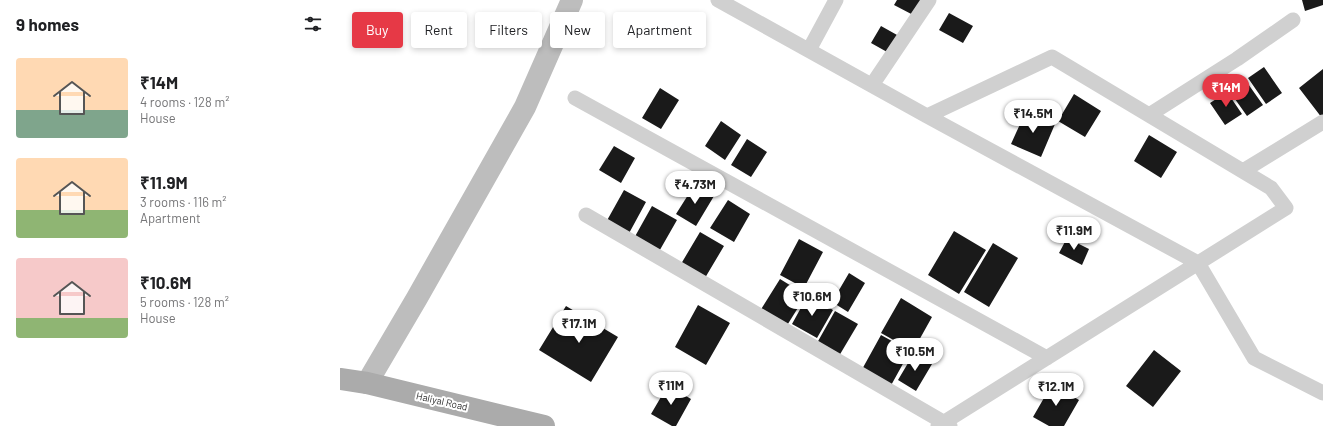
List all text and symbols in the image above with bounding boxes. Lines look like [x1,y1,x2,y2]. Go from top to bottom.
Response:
chip: Buy [352,12,403,48]
chip: Rent [411,12,467,48]
chip: Filters [475,12,542,48]
chip: New [550,12,605,48]
chip: Apartment [613,12,706,48]
icon: filters [302,13,324,35]
text: 9 homes [16,14,79,34]
text: ₹14M [140,72,178,92]
icon: home [48,74,96,122]
pin: ₹14M [1202,74,1250,108]
text: ₹14M [1211,79,1241,95]
text: 4 rooms · 128 m² [140,94,229,110]
pin: ₹14.5M [1000,100,1066,134]
text: ₹14.5M [1013,105,1053,121]
text: House [140,110,176,126]
pin: ₹4.73M [662,171,728,205]
text: ₹11.9M [140,172,188,192]
icon: home [48,174,96,222]
text: ₹4.73M [674,176,716,192]
text: 3 rooms · 116 m² [140,194,227,210]
text: Apartment [140,210,201,226]
pin: ₹11.9M [1041,217,1107,251]
text: ₹11.9M [1056,222,1092,238]
text: ₹10.6M [140,272,191,292]
icon: home [48,274,96,322]
pin: ₹10.6M [779,283,845,317]
text: ₹10.6M [792,288,832,304]
text: 5 rooms · 128 m² [140,294,229,310]
text: House [140,310,176,326]
pin: ₹17.1M [546,310,612,344]
text: ₹17.1M [561,315,597,331]
pin: ₹10.5M [882,338,948,372]
text: ₹10.5M [895,343,935,359]
pin: ₹11M [647,372,695,406]
pin: ₹12.1M [1023,373,1089,407]
text: ₹11M [658,377,684,393]
text: ₹12.1M [1038,378,1074,394]
street label: Haliyal Road [415,389,469,413]

